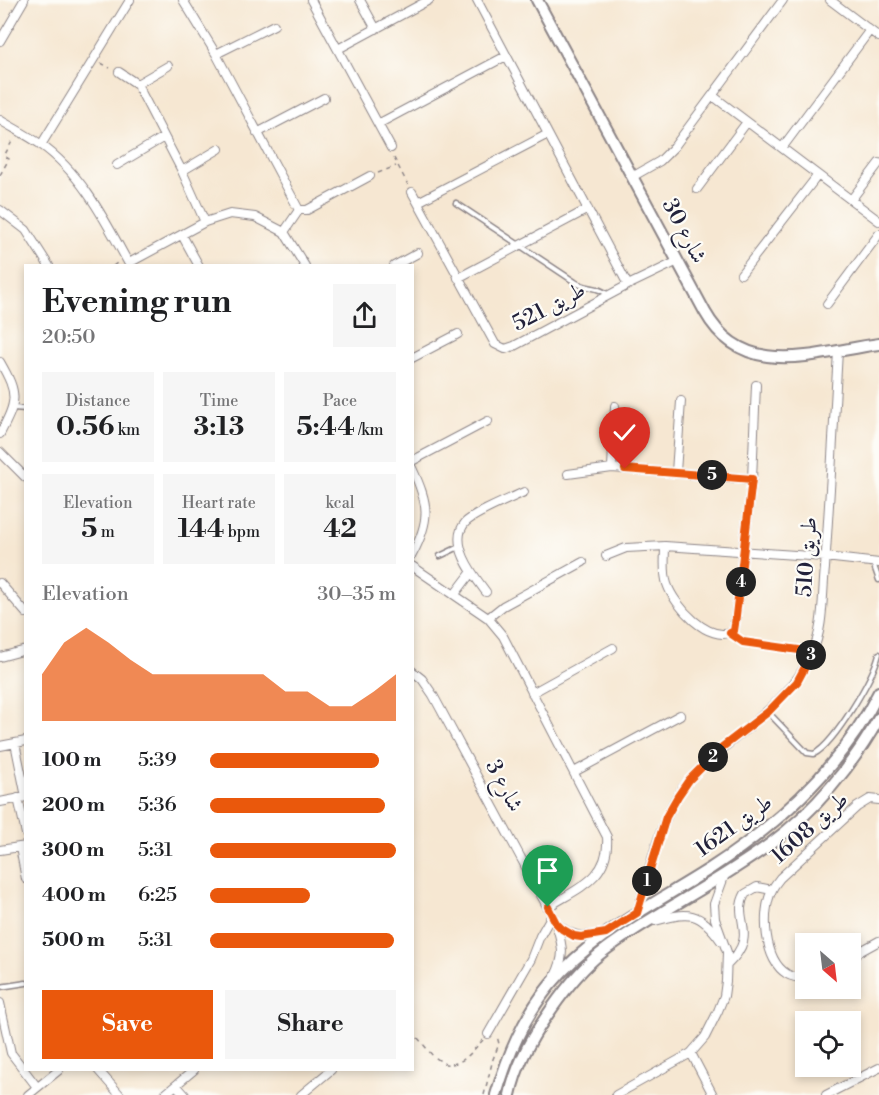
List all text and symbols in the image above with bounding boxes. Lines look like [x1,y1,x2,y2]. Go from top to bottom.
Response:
street label: شارع 30 [652,194,712,270]
street label: طريق 521 [508,276,590,338]
text: Evening run [42,282,231,323]
button: share [333,284,396,347]
text: 20:50 [42,325,95,350]
text: Distance [66,391,130,411]
text: Time [200,391,238,411]
text: Pace [323,391,357,411]
pin [599,407,650,469]
text: 0.56 [56,411,114,443]
text: 3:13 [194,411,244,443]
text: 5:44 [296,411,355,443]
icon: check [608,416,641,449]
text: km [114,420,140,440]
text: /km [355,420,384,440]
pin: 5 [697,460,727,490]
text: 5 [707,465,717,485]
text: Elevation [63,493,133,513]
text: Heart rate [182,493,256,513]
text: kcal [325,493,355,513]
text: 5 [81,513,97,545]
text: 144 [178,513,224,545]
text: 42 [323,513,357,545]
street label: طريق 510 [791,516,823,598]
text: m [97,522,115,542]
text: bpm [224,522,260,542]
pin: 4 [726,567,756,597]
text: 4 [736,572,746,592]
text: Elevation [42,582,129,607]
text: 30–35 m [317,582,396,607]
pin: 3 [796,640,826,670]
text: 3 [806,645,816,665]
pin: 2 [698,742,728,772]
text: 2 [708,747,718,767]
text: 100 m [42,748,101,773]
text: 5:39 [138,748,177,773]
street label: شارع 3 [476,755,529,818]
street label: طريق 1608 [766,786,854,870]
street label: طريق 1621 [690,789,778,863]
text: 200 m [42,793,105,818]
text: 5:36 [138,793,177,818]
text: 300 m [42,838,105,863]
text: 5:31 [138,838,173,863]
pin [522,845,573,907]
icon: arrive [531,854,564,887]
pin: 1 [632,866,662,896]
text: 1 [643,871,651,891]
text: 400 m [42,883,106,908]
text: 6:25 [138,883,177,908]
text: 500 m [42,928,105,953]
text: 5:31 [138,928,173,953]
north arrow [795,933,861,999]
map controls [795,933,861,1077]
button: Save [42,990,213,1059]
button: Share [225,990,396,1059]
button: locate [795,1011,861,1077]

